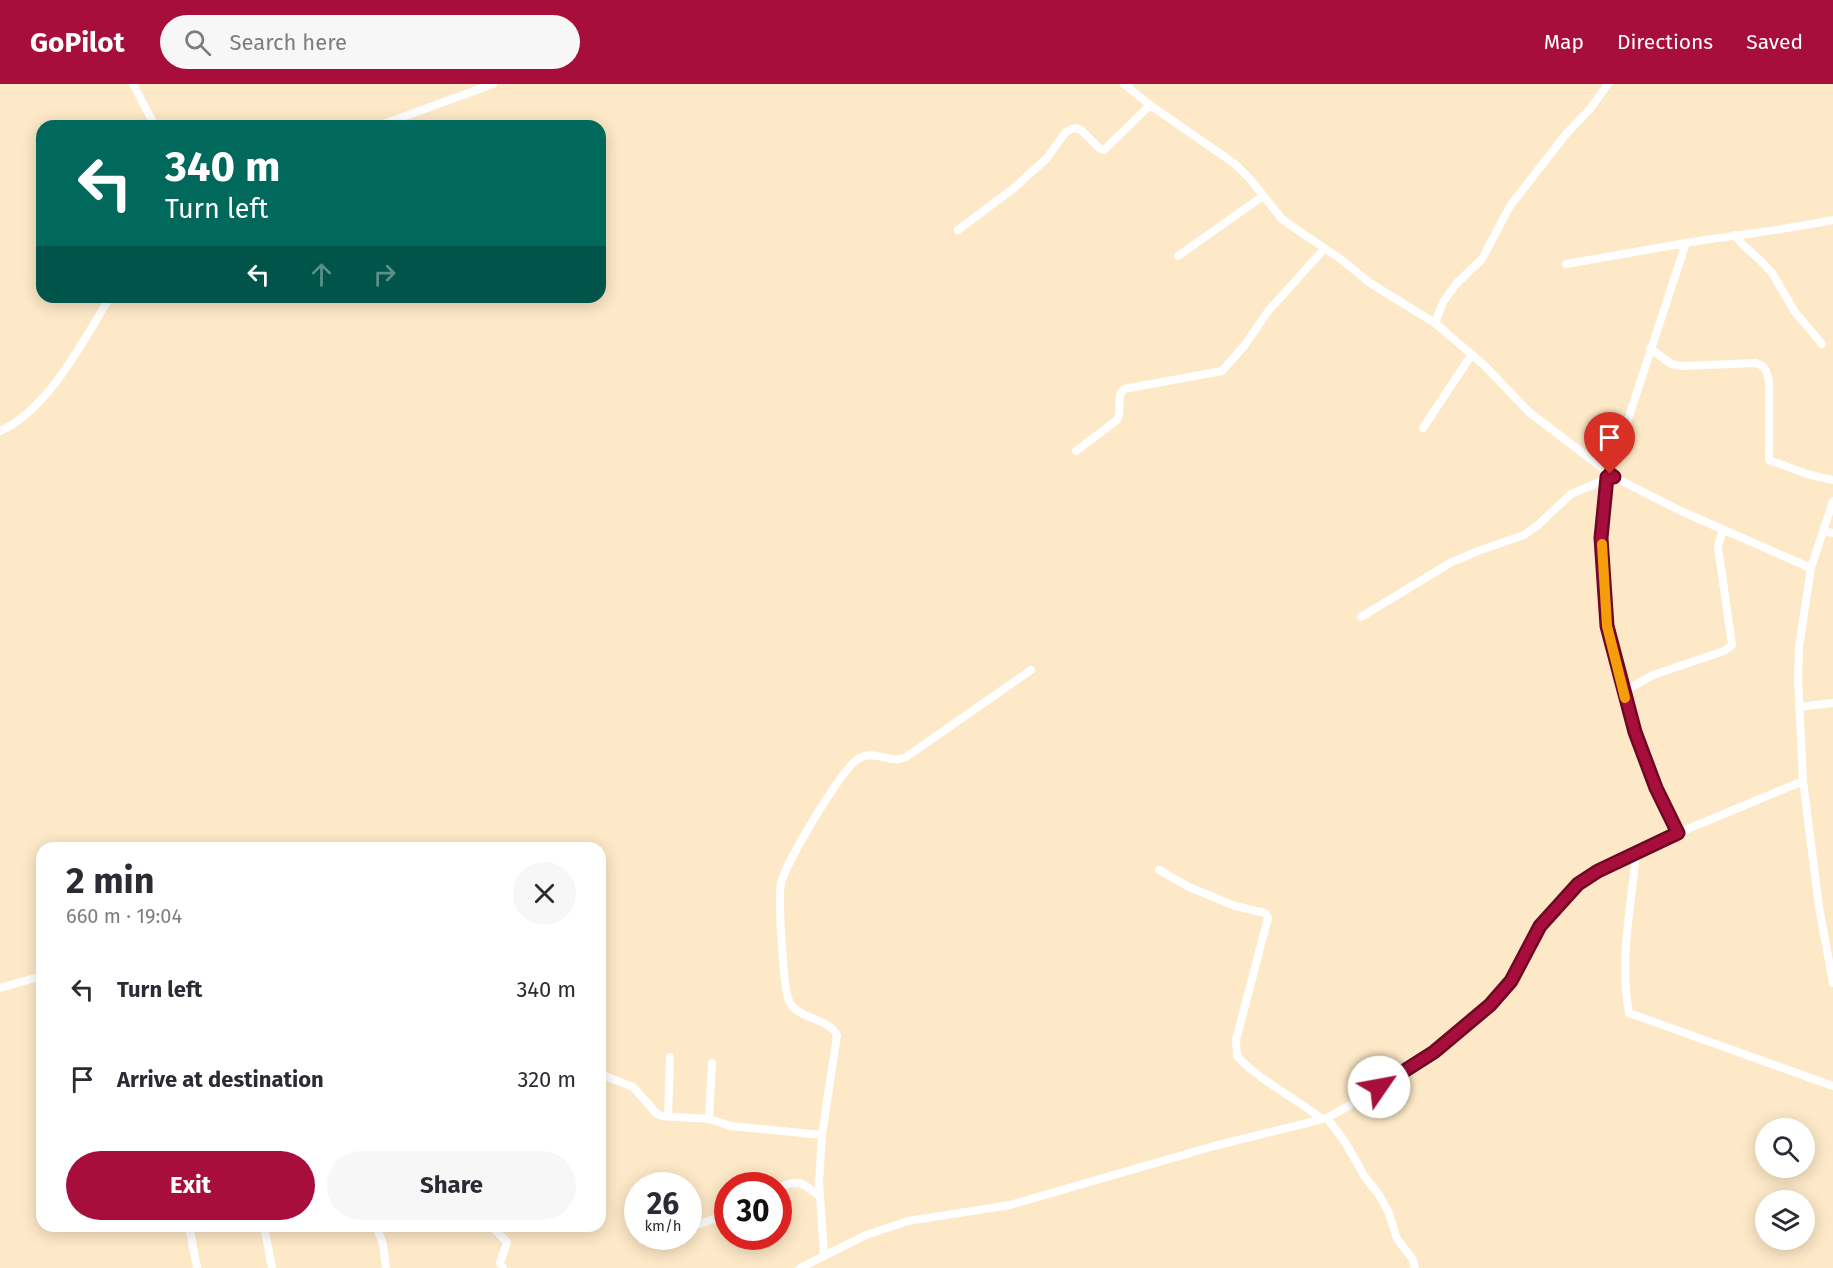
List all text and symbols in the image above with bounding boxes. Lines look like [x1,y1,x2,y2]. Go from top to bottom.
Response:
search box [160,15,580,69]
text: GoPilot [30,26,124,59]
icon: search [181,26,214,59]
text: Search here [229,29,347,56]
text: Map [1544,29,1584,55]
text: Directions [1617,29,1713,55]
text: Saved [1746,29,1803,55]
text: 340 m [165,142,281,192]
icon: left [66,144,144,222]
text: Turn left [165,193,268,225]
icon: left [242,258,275,291]
icon: ahead [305,258,338,291]
icon: right [368,258,401,291]
pin [1584,412,1635,474]
icon: arrive [1593,421,1626,454]
text: 2 min [66,859,155,903]
button: close [513,862,576,925]
text: 660 m · 19:04 [66,904,182,928]
icon: left [66,973,99,1006]
text: Turn left [117,976,202,1003]
text: 340 m [516,976,576,1003]
position arrow [1347,1055,1411,1119]
icon: arrive [66,1063,99,1096]
text: Arrive at destination [117,1066,324,1093]
text: 320 m [517,1066,576,1093]
map controls [1755,1118,1815,1250]
button: search [1755,1118,1815,1178]
button: Exit [66,1151,315,1220]
button: Share [327,1151,576,1220]
speed limit sign: 30 [714,1172,792,1250]
text: 26 [647,1186,679,1222]
button: layers [1755,1190,1815,1250]
text: km/h [644,1217,682,1235]

